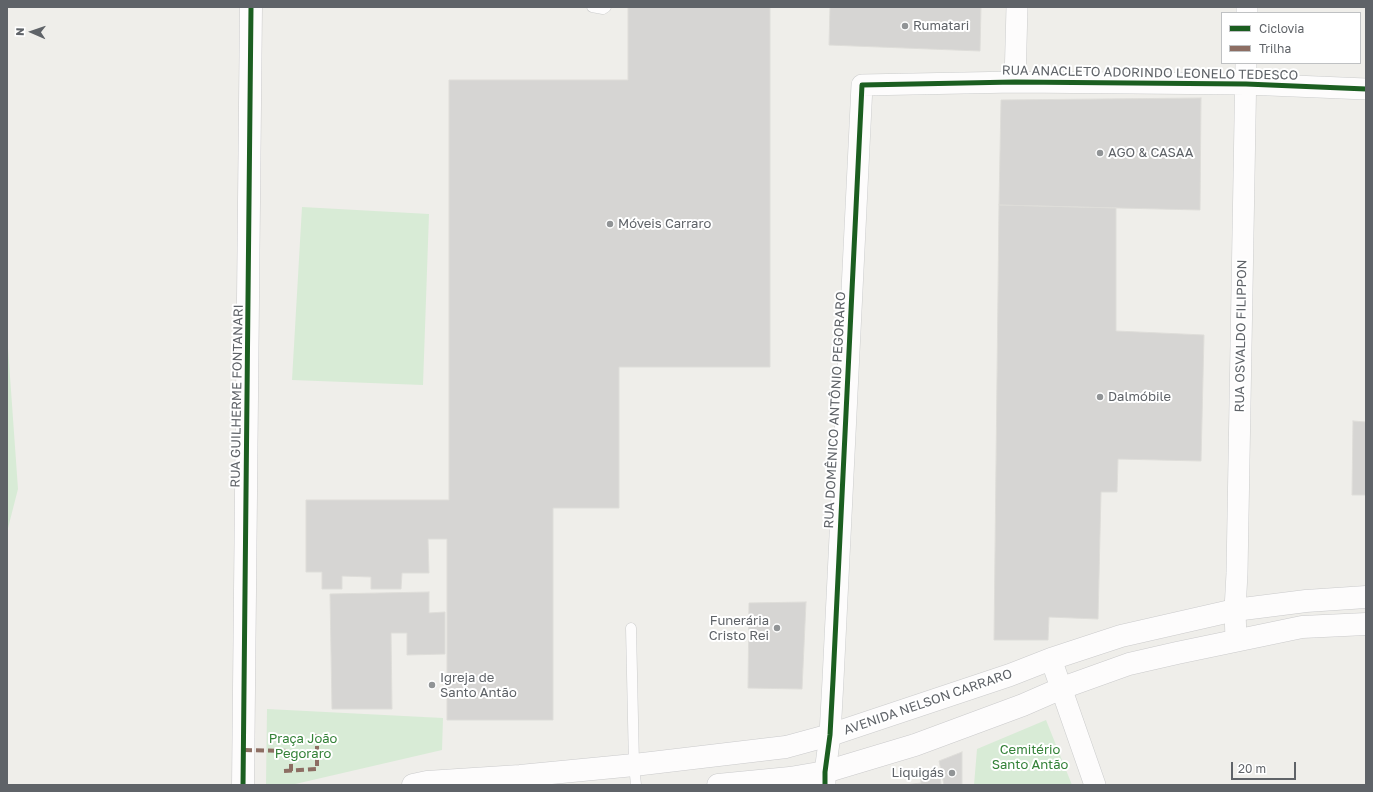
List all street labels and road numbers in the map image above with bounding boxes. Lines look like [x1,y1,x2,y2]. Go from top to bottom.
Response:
street label: RUA ANACLETO ADORINDO LEONELO TEDESCO [1002,63,1298,83]
street label: RUA OSVALDO FILIPPON [1232,259,1250,413]
street label: RUA DOMÊNICO ANTÔNIO PEGORARO [821,291,849,529]
street label: RUA GUILHERME FONTANARI [228,304,246,488]
street label: AVENIDA NELSON CARRARO [842,666,1014,738]

